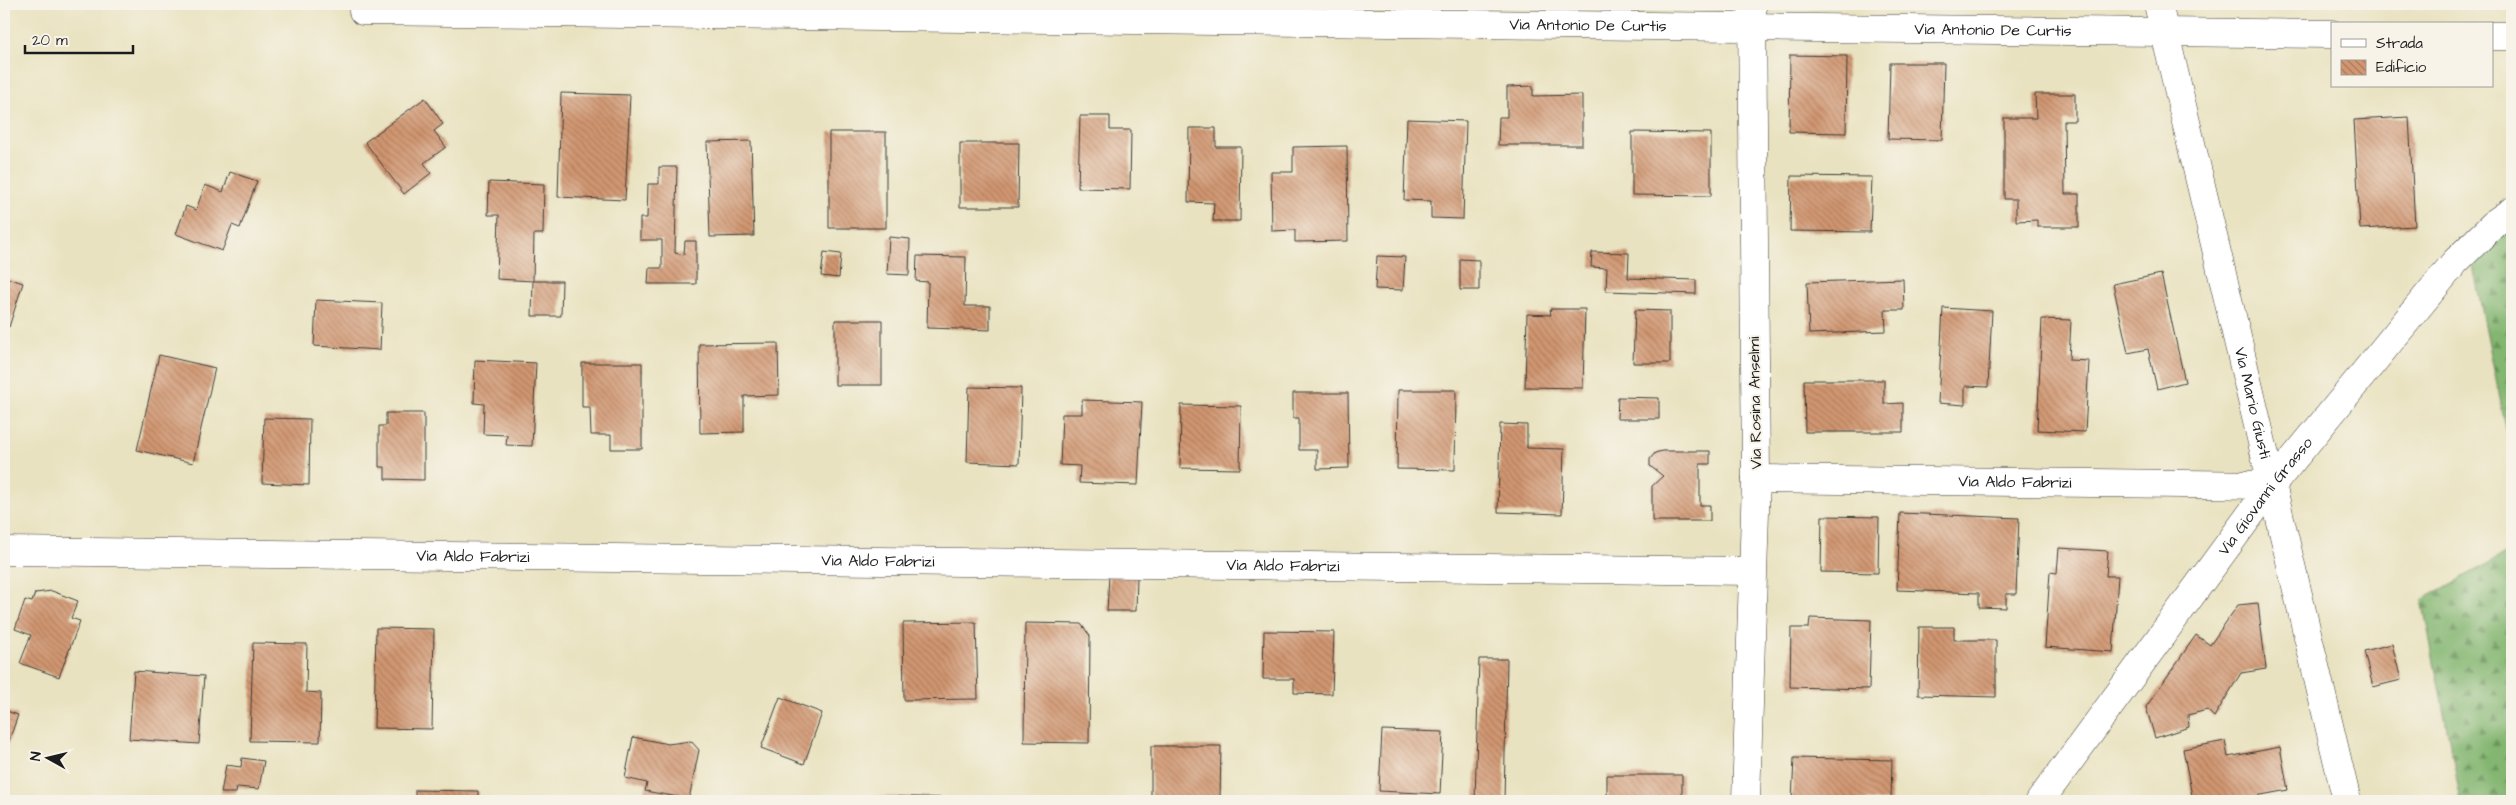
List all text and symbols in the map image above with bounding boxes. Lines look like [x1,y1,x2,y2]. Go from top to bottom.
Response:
street label: Via Antonio De Curtis [1509,13,1667,37]
street label: Via Antonio De Curtis [1914,18,2072,42]
scale bar [25,22,132,54]
legend [2331,22,2494,88]
text: 20 m [32,30,68,51]
text: Strada [2376,33,2423,54]
text: Edificio [2376,57,2427,78]
street label: Via Rosina Anselmi [1743,336,1767,470]
street label: Via Mario Giusti [2229,345,2277,461]
street label: Via Giovanni Grasso [2213,432,2318,560]
street label: Via Aldo Fabrizi [1958,470,2072,494]
street label: Via Aldo Fabrizi [416,545,530,568]
street label: Via Aldo Fabrizi [821,549,935,573]
street label: Via Aldo Fabrizi [1226,554,1340,577]
north arrow [22,732,72,782]
text: N [26,750,47,762]

